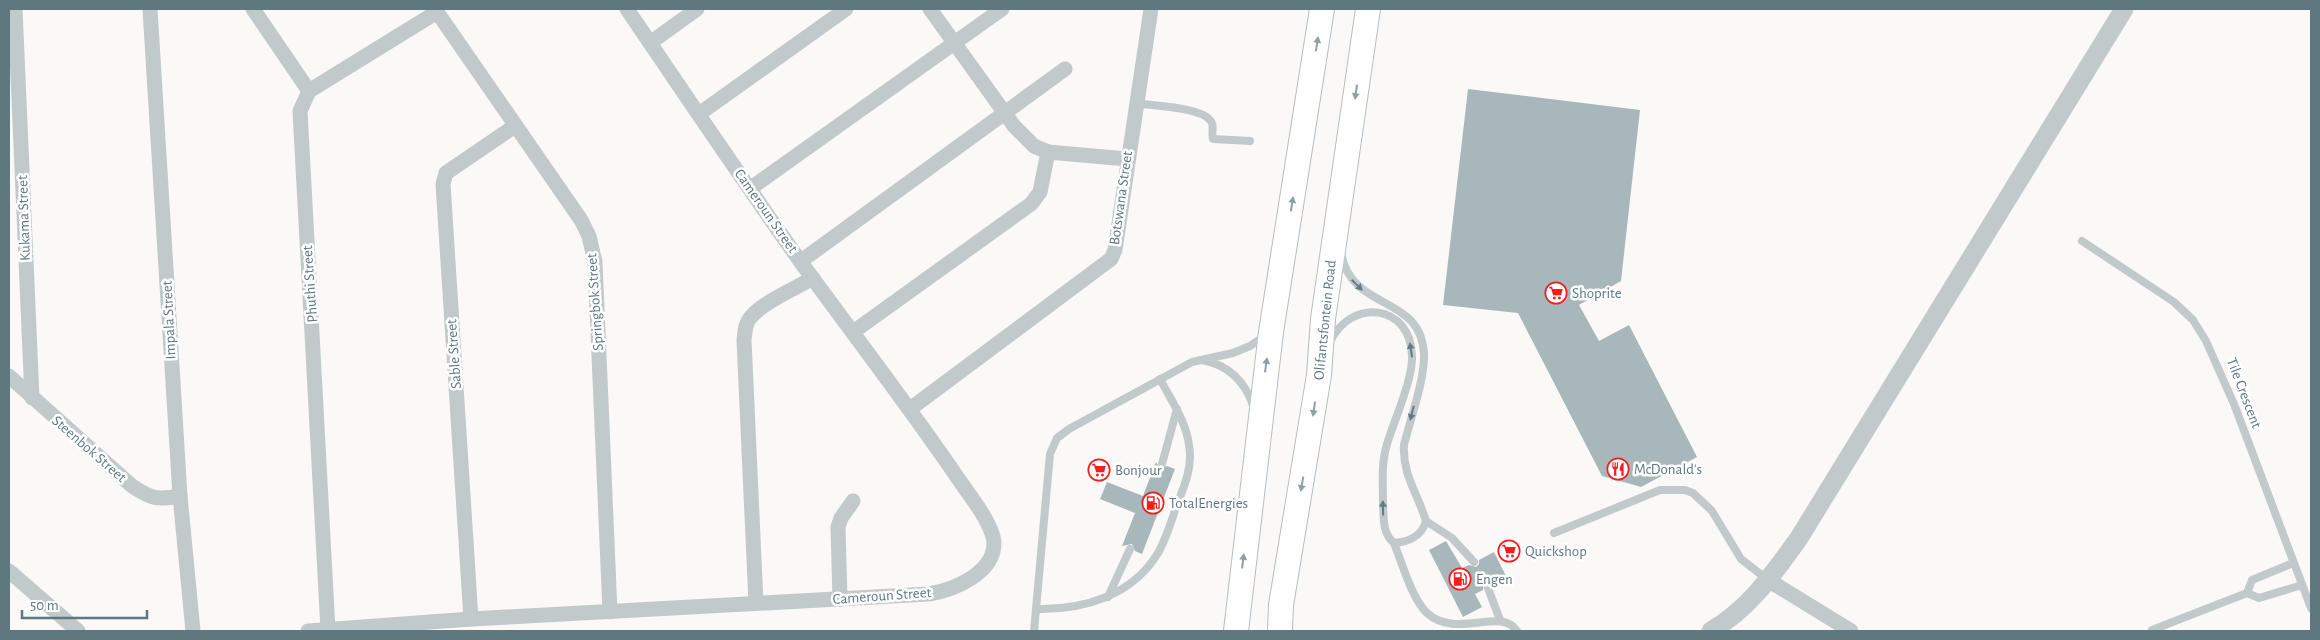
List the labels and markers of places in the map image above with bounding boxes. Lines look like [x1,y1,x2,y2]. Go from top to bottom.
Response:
supermarket icon: Shoprite [1544,281,1568,305]
place label: Shoprite [1572,286,1622,301]
restaurant icon: McDonald's [1606,457,1630,481]
supermarket icon: Bonjour [1087,458,1111,482]
place label: McDonald's [1634,462,1702,477]
place label: Bonjour [1115,463,1162,478]
fuel station icon: TotalEnergies [1141,491,1165,515]
place label: TotalEnergies [1169,496,1248,511]
supermarket icon: Quickshop [1497,539,1521,563]
place label: Quickshop [1525,544,1587,559]
fuel station icon: Engen [1448,567,1472,591]
place label: Engen [1476,572,1513,587]

